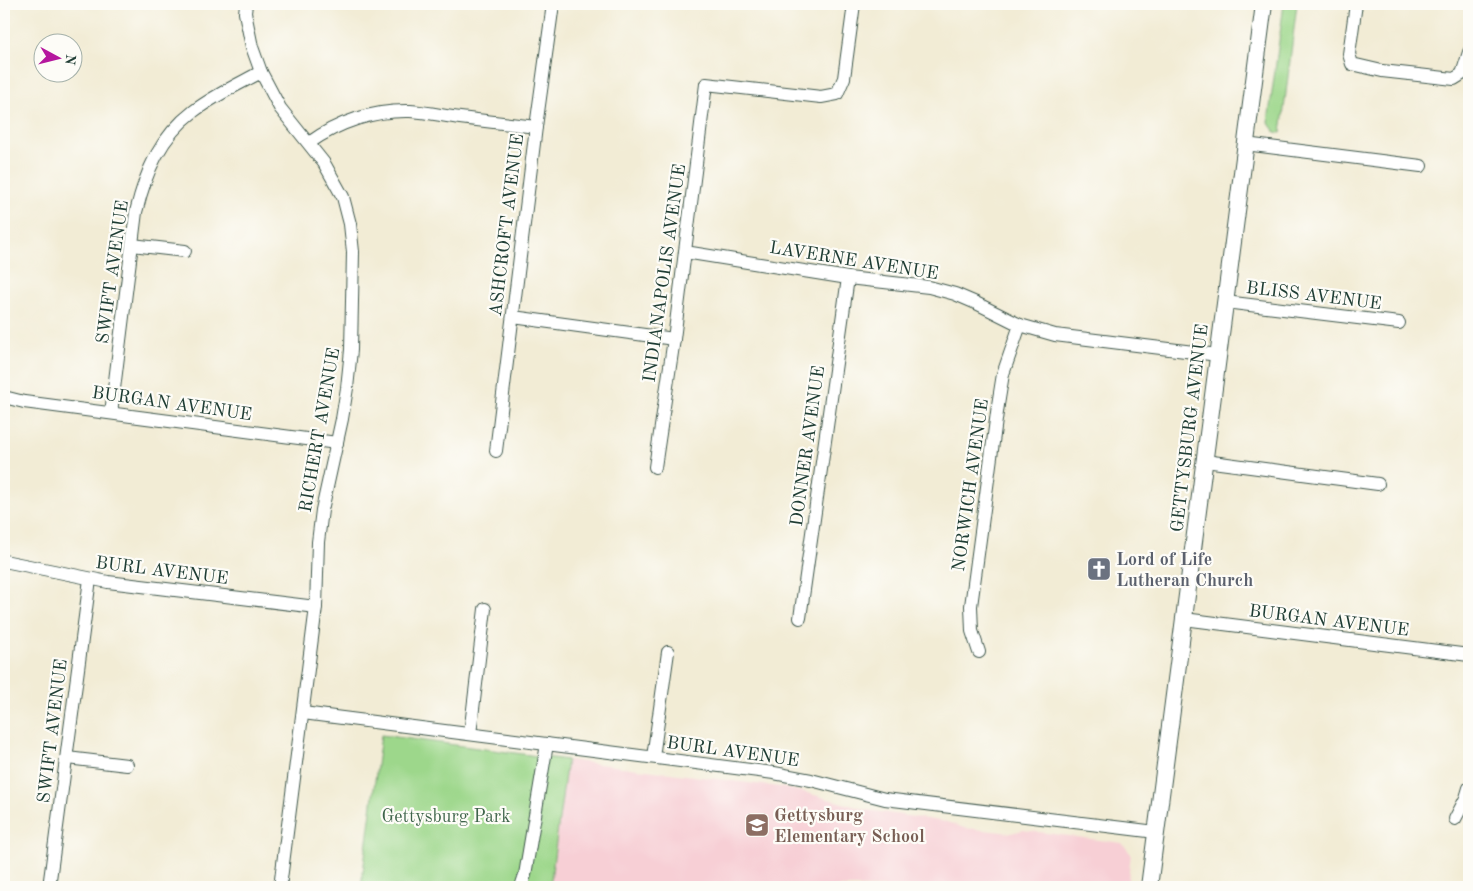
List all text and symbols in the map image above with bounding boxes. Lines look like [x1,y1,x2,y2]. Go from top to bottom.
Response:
north arrow [32,32,82,82]
text: N [62,53,78,66]
street label: ASHCROFT AVENUE [487,133,527,318]
street label: INDIANAPOLIS AVENUE [641,163,689,384]
street label: SWIFT AVENUE [94,199,132,345]
street label: LAVERNE AVENUE [768,239,940,283]
street label: BLISS AVENUE [1245,279,1383,313]
street label: GETTYSBURG AVENUE [1168,323,1212,533]
street label: RICHERT AVENUE [297,346,343,514]
street label: DONNER AVENUE [788,365,828,528]
street label: BURGAN AVENUE [91,384,253,424]
street label: NORWICH AVENUE [950,398,992,573]
place label: Lord of Life Lutheran Church [1116,551,1253,590]
street label: BURL AVENUE [95,554,229,588]
church icon: Lord of Life Lutheran Church [1086,556,1112,582]
street label: BURGAN AVENUE [1248,602,1410,640]
street label: SWIFT AVENUE [35,658,71,804]
street label: BURL AVENUE [666,734,800,770]
place label: Gettysburg Elementary School [774,807,925,846]
park label: Gettysburg Park [381,808,511,826]
school or university icon: Gettysburg Elementary School [744,812,770,838]

